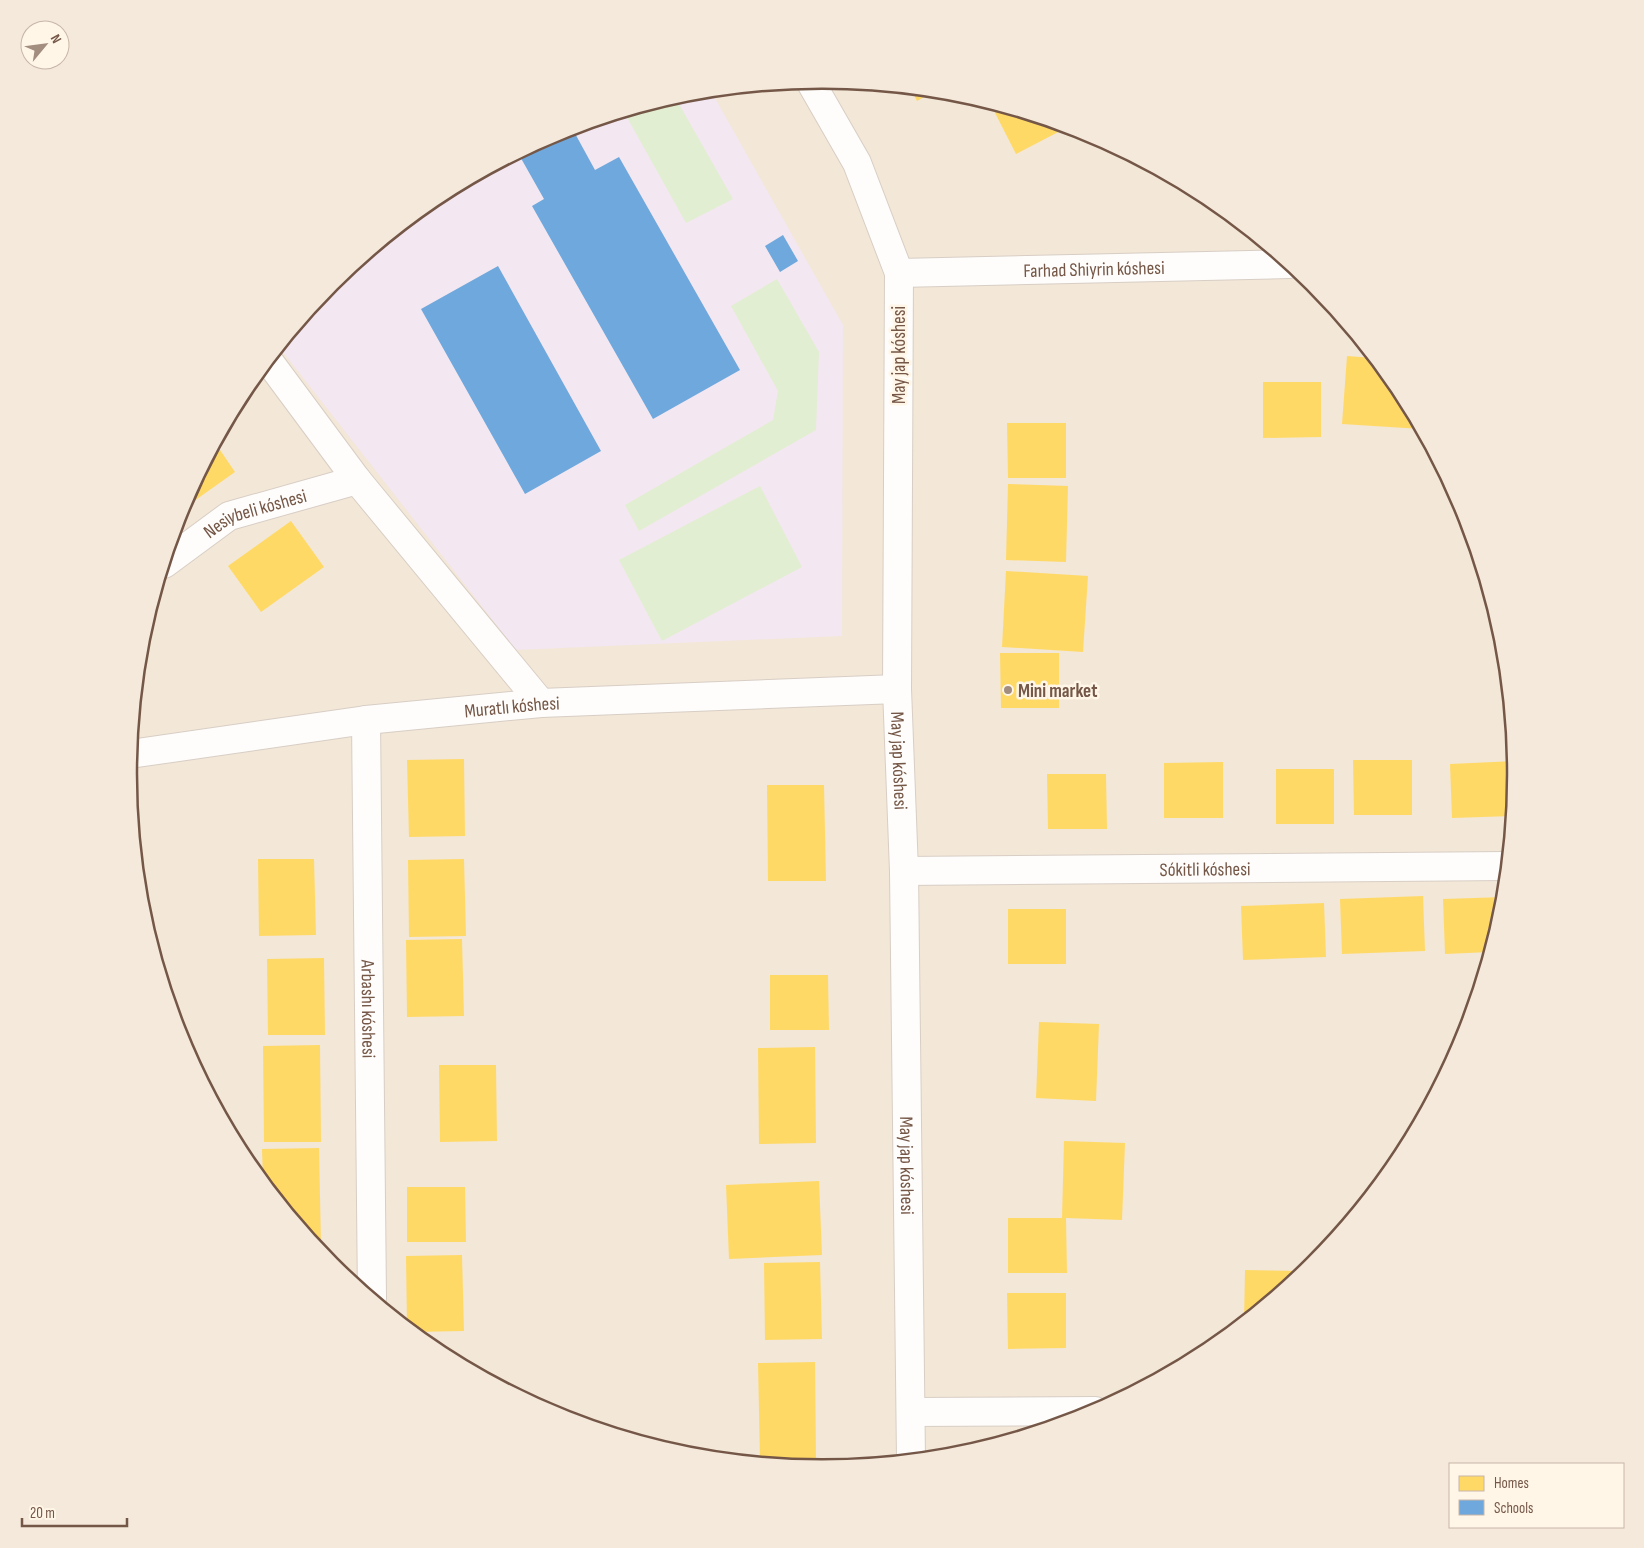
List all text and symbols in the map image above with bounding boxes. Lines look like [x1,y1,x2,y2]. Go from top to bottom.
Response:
north arrow [20,20,70,70]
text: N [47,32,65,46]
street label: Farhad Shiyrin kóshesi [1023,257,1165,283]
street label: May jap kóshesi [888,306,911,404]
street label: Nesiybeli kóshesi [200,485,309,544]
place label: Mini market [1018,680,1097,703]
marker: Mini market [1002,684,1014,696]
street label: Muratlı kóshesi [463,692,560,723]
street label: May jap kóshesi [885,711,912,810]
street label: Sókitli kóshesi [1159,858,1251,882]
street label: Arbashı kóshesi [355,959,380,1058]
street label: May jap kóshesi [894,1116,918,1215]
legend [1449,1463,1624,1528]
text: Homes [1494,1474,1529,1493]
scale bar [22,1496,128,1528]
text: Schools [1494,1499,1533,1518]
text: 20 m [30,1504,55,1523]

